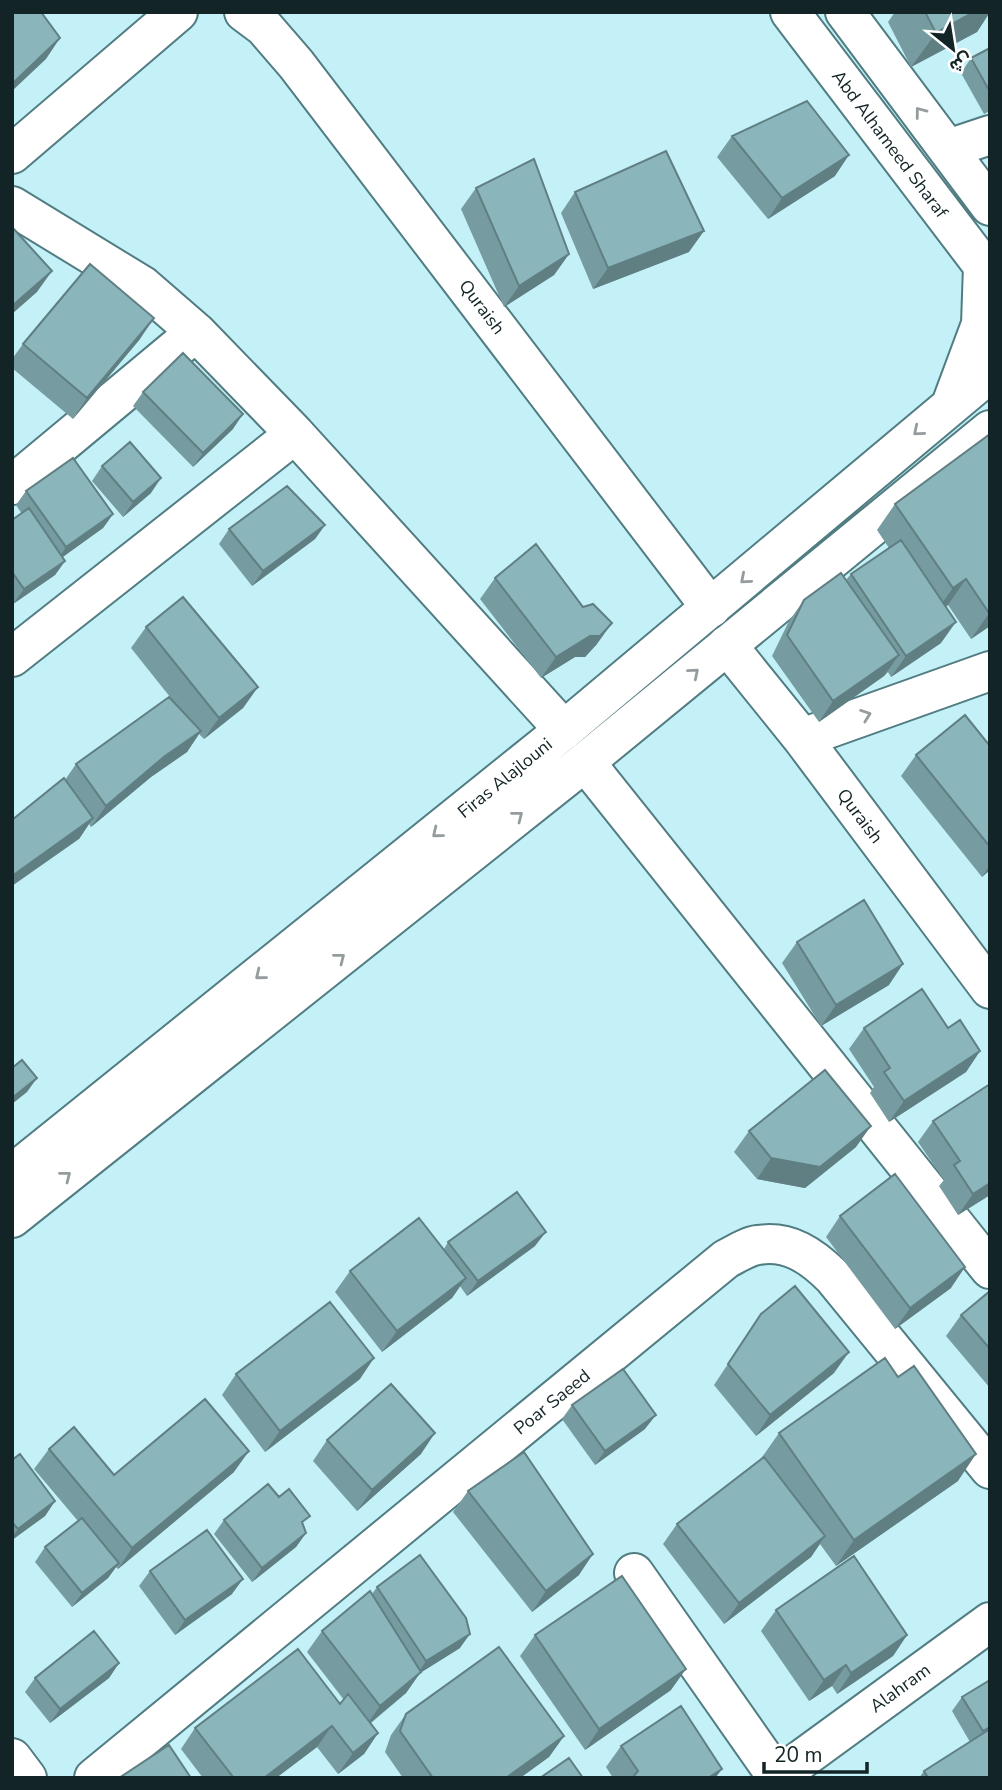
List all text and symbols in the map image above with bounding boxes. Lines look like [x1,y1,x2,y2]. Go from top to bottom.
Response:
north arrow [918,14,988,84]
text: ش [944,46,977,80]
street label: Abd Alhameed Sharaf [826,65,954,224]
one-way arrow [915,107,928,120]
street label: Quraish [454,275,510,339]
one-way arrow [913,423,926,435]
one-way arrow [740,571,753,583]
one-way arrow [686,668,699,681]
one-way arrow [859,709,871,723]
street label: Firas Alajlouni [453,732,557,824]
street label: Quraish [832,784,888,848]
one-way arrow [510,812,522,825]
one-way arrow [432,824,444,837]
one-way arrow [331,954,344,966]
one-way arrow [255,967,268,979]
one-way arrow [58,1171,70,1184]
street label: Poar Saeed [509,1364,595,1440]
street label: Alahram [865,1658,935,1718]
scale bar [764,1730,867,1774]
text: 20 m [774,1741,823,1769]

